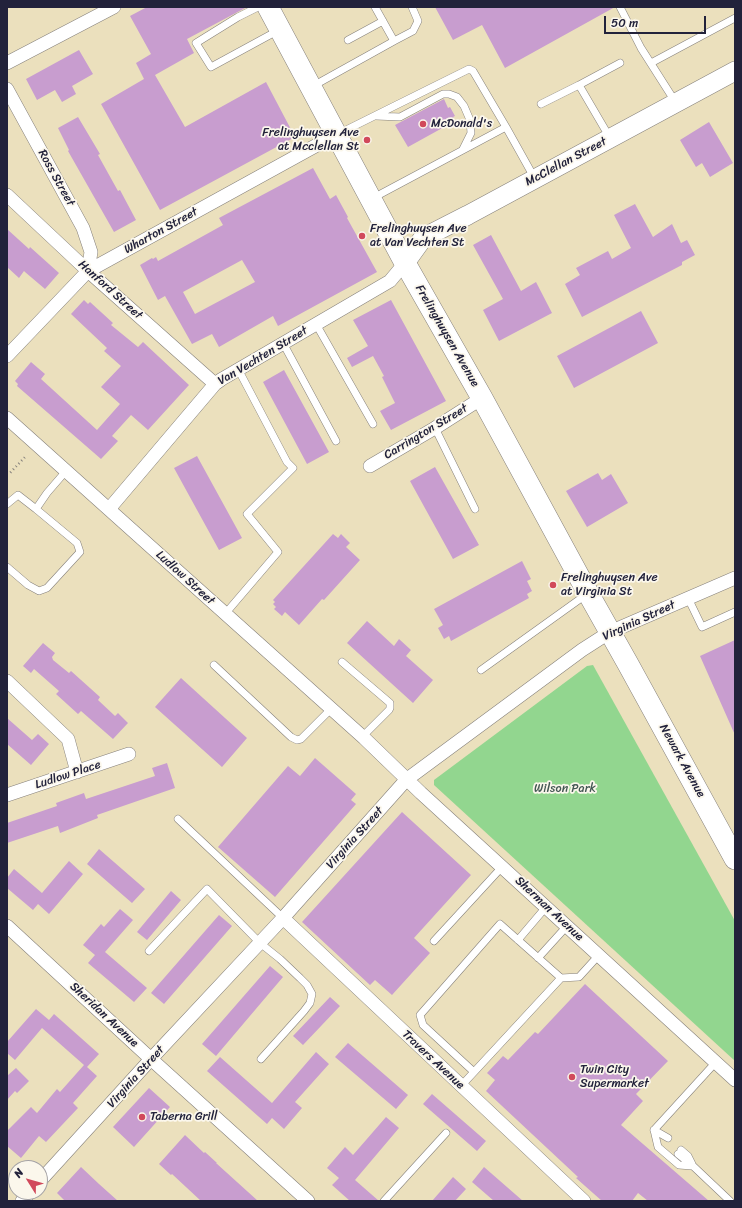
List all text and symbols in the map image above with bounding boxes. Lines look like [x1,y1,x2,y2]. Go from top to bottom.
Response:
scale bar [606,8,708,34]
text: 50 m [611,12,638,34]
place label: McDonald's [431,117,492,131]
marker: McDonald's [418,119,428,129]
place label: Frelinghuysen Ave at Mcclellan St [262,126,359,154]
street label: McClellan Street [523,134,609,190]
marker: Frelinghuysen Ave at Mcclellan St [362,135,372,145]
street label: Ross Street [35,147,77,209]
street label: Wharton Street [122,205,200,257]
place label: Frelinghuysen Ave at Van Vechten St [370,222,467,250]
marker: Frelinghuysen Ave at Van Vechten St [357,231,367,241]
street label: Hanford Street [75,257,145,323]
street label: Frelinghuysen Avenue [412,282,482,390]
street label: Van Vechten Street [216,324,310,388]
street label: Carrington Street [382,401,470,463]
street label: Ludlow Street [153,548,217,608]
place label: Frelinghuysen Ave at Virginia St [561,571,658,599]
marker: Frelinghuysen Ave at Virginia St [548,580,558,590]
street label: Virginia Street [600,598,678,644]
street label: Newark Avenue [656,722,708,800]
street label: Ludlow Place [33,758,103,792]
park label: Wilson Park [534,782,596,796]
street label: Virginia Street [323,804,387,872]
street label: Sherman Avenue [512,874,586,944]
street label: Sheridan Avenue [67,980,141,1050]
street label: Travers Avenue [399,1027,467,1093]
street label: Virginia Street [104,1043,168,1111]
place label: Twin City Supermarket [580,1063,649,1091]
marker: Twin City Supermarket [567,1072,577,1082]
place label: Taberna Grill [150,1110,217,1124]
marker: Taberna Grill [137,1112,147,1122]
north arrow [8,1160,48,1200]
text: N [9,1164,29,1182]

